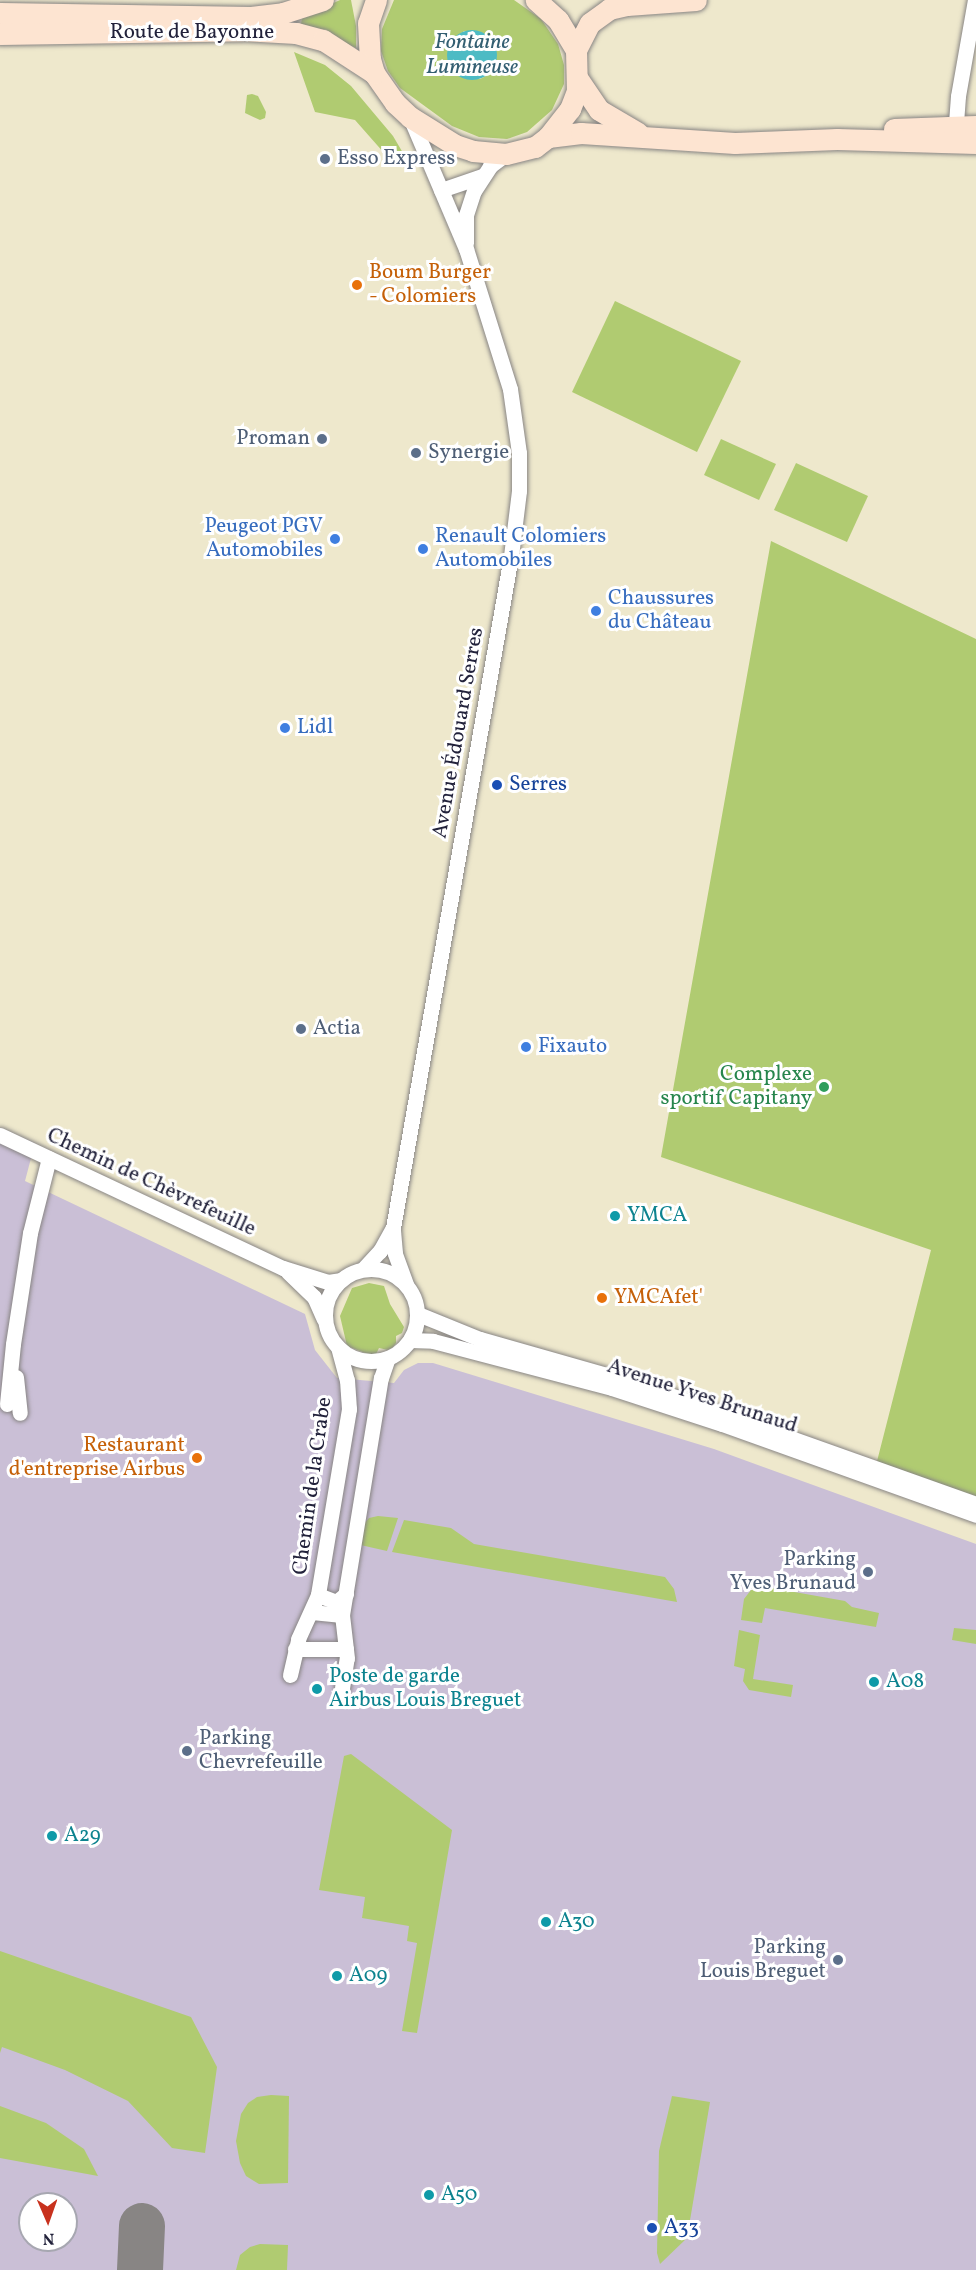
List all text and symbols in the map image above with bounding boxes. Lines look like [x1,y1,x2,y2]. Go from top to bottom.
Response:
street label: Route de Bayonne [110,20,274,46]
water label: Fontaine Lumineuse [426,29,518,80]
place label: Esso Express [337,146,455,172]
marker: Esso Express [318,152,332,166]
place label: Boum Burger - Colomiers [369,260,491,310]
marker: Boum Burger - Colomiers [350,278,364,292]
place label: Proman [236,426,310,452]
marker: Proman [315,432,329,446]
place label: Synergie [428,440,509,466]
marker: Synergie [409,446,423,460]
place label: Peugeot PGV Automobiles [204,514,323,564]
place label: Renault Colomiers Automobiles [435,524,606,574]
marker: Peugeot PGV Automobiles [328,532,342,546]
marker: Renault Colomiers Automobiles [416,542,430,556]
place label: Chaussures du Château [608,586,714,636]
marker: Chaussures du Château [589,604,603,618]
street label: Avenue Édouard Serres [428,626,490,840]
place label: Lidl [297,715,333,741]
marker: Lidl [278,721,292,735]
place label: Serres [509,772,567,798]
marker: Serres [490,778,504,792]
place label: Actia [313,1016,361,1042]
marker: Actia [294,1022,308,1036]
place label: Fixauto [538,1034,607,1060]
marker: Fixauto [519,1040,533,1054]
place label: Complexe sportif Capitany [663,1062,812,1112]
marker: Complexe sportif Capitany [817,1080,831,1094]
street label: Chemin de Chèvrefeuille [43,1124,259,1242]
place label: YMCA [627,1203,687,1229]
marker: YMCA [608,1209,622,1223]
place label: YMCAfet' [614,1285,703,1311]
marker: YMCAfet' [595,1291,609,1305]
street label: Avenue Yves Brunaud [603,1354,801,1440]
street label: Chemin de la Crabe [288,1396,338,1576]
place label: Restaurant d'entreprise Airbus [9,1433,185,1483]
marker: Restaurant d'entreprise Airbus [190,1451,204,1465]
place label: Parking Yves Brunaud [730,1547,856,1597]
marker: Parking Yves Brunaud [861,1565,875,1579]
place label: Poste de garde Airbus Louis Breguet [329,1664,521,1714]
place label: A08 [886,1669,924,1695]
marker: A08 [867,1675,881,1689]
marker: Poste de garde Airbus Louis Breguet [310,1682,324,1696]
place label: Parking Chevrefeuille [199,1726,323,1776]
marker: Parking Chevrefeuille [180,1744,194,1758]
place label: A29 [64,1823,101,1849]
marker: A29 [45,1829,59,1843]
place label: A30 [558,1909,595,1935]
marker: A30 [539,1915,553,1929]
place label: Parking Louis Breguet [700,1935,826,1985]
marker: Parking Louis Breguet [831,1953,845,1967]
place label: A09 [349,1963,388,1989]
marker: A09 [330,1969,344,1983]
place label: A50 [441,2182,477,2208]
marker: A50 [422,2188,436,2202]
north arrow [18,2192,78,2252]
place label: A33 [664,2215,699,2241]
marker: A33 [645,2221,659,2235]
text: N [42,2227,55,2249]

